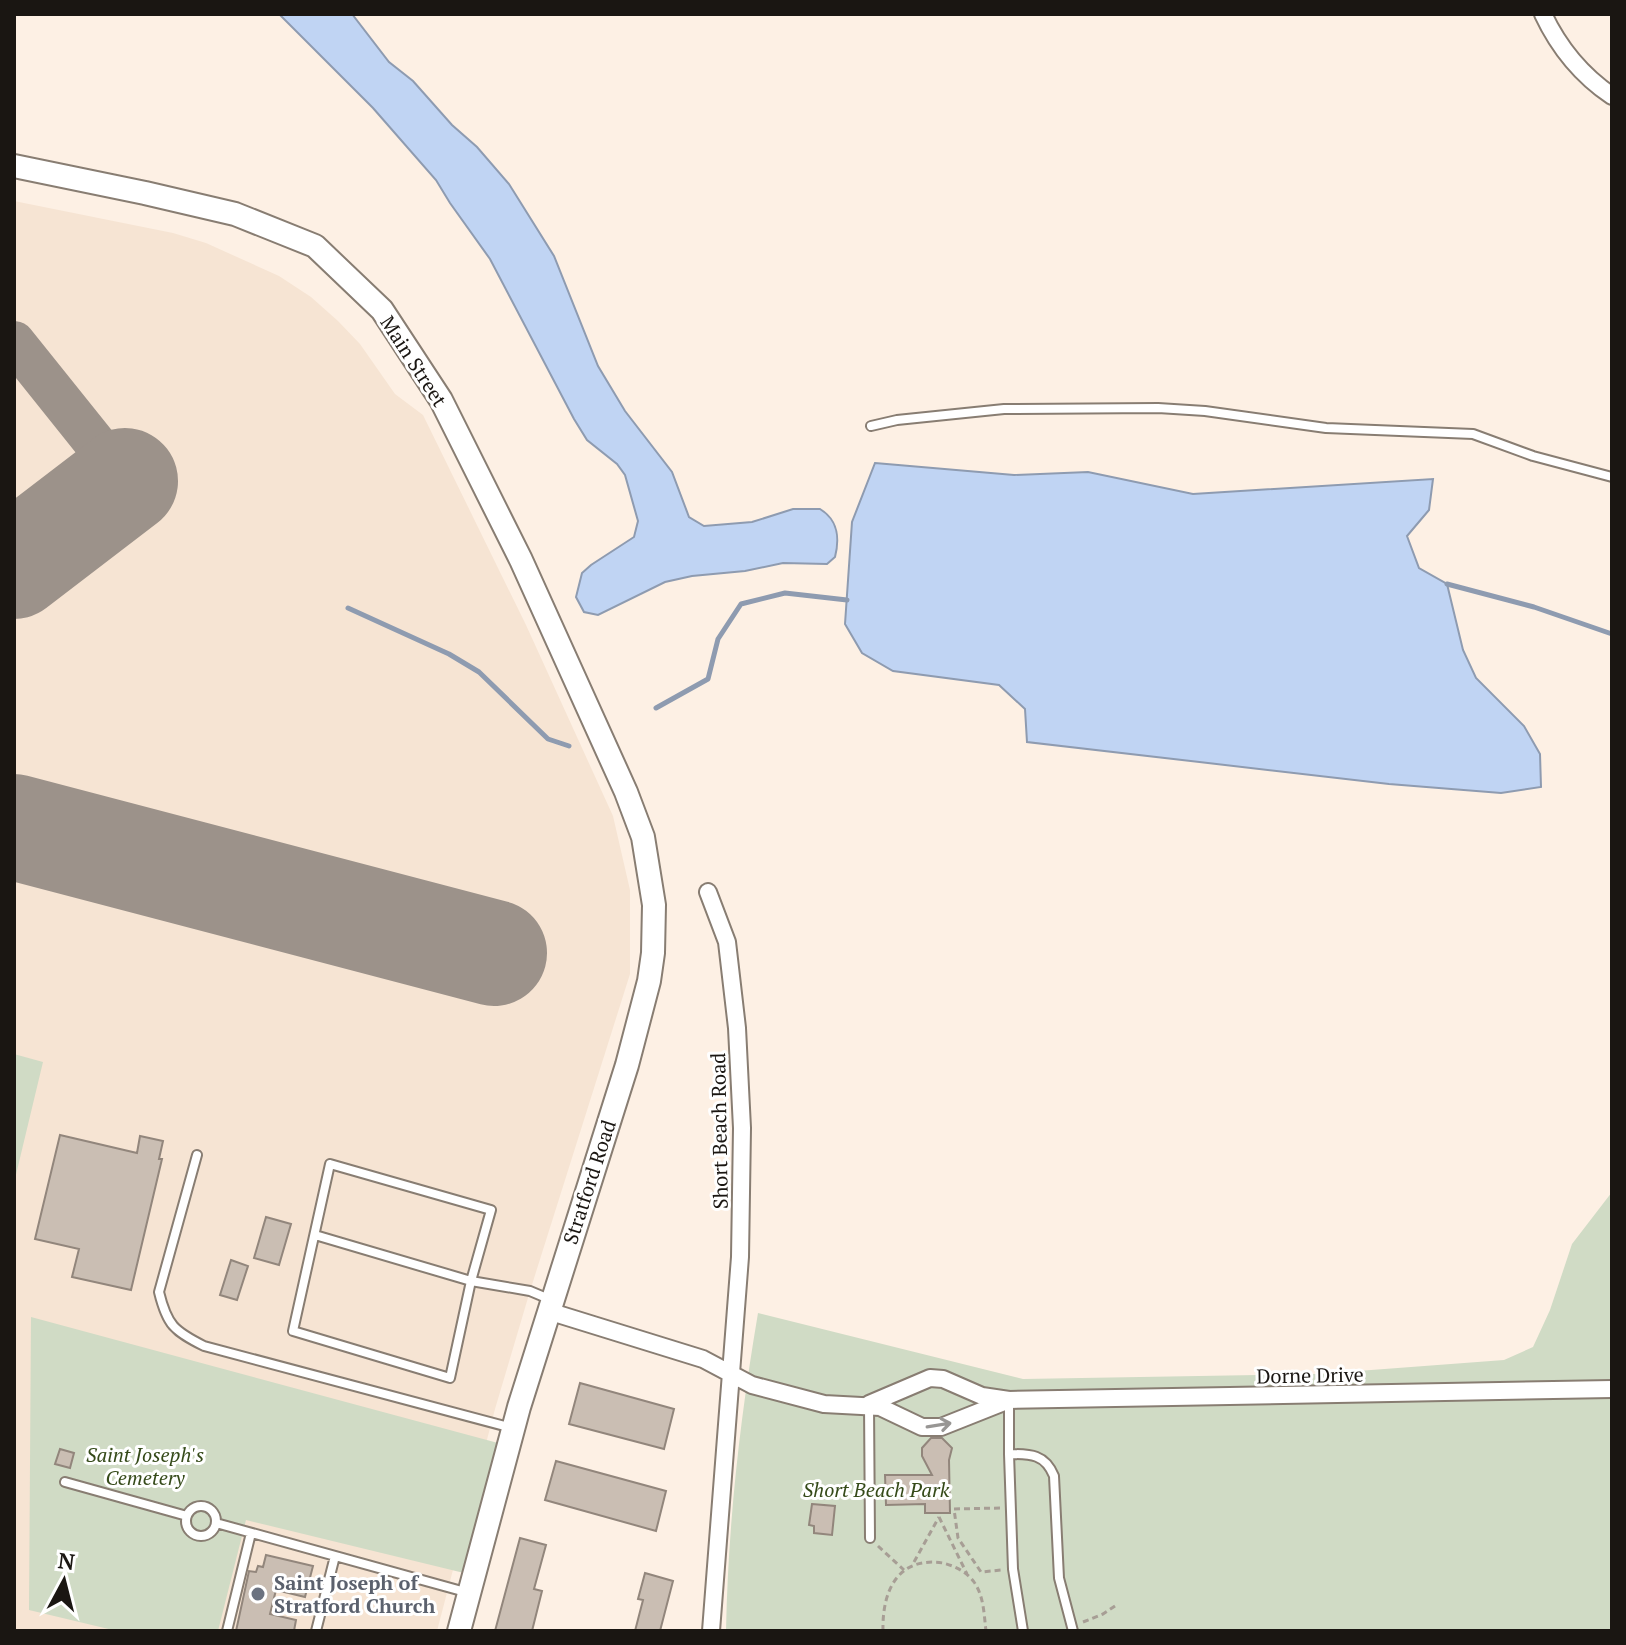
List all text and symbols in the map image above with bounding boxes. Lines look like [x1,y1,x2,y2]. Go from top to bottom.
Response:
street label: Main Street [374,310,454,412]
street label: Short Beach Road [704,1053,734,1209]
street label: Stratford Road [556,1116,622,1248]
street label: Dorne Drive [1256,1361,1364,1389]
one-way arrow [925,1417,951,1432]
park label: Saint Joseph's Cemetery [86,1441,204,1491]
park label: Short Beach Park [803,1476,950,1503]
north arrow [24,1541,104,1621]
text: N [56,1545,77,1576]
place label: Saint Joseph of Stratford Church [274,1569,435,1619]
marker: Saint Joseph of Stratford Church [249,1585,267,1603]

